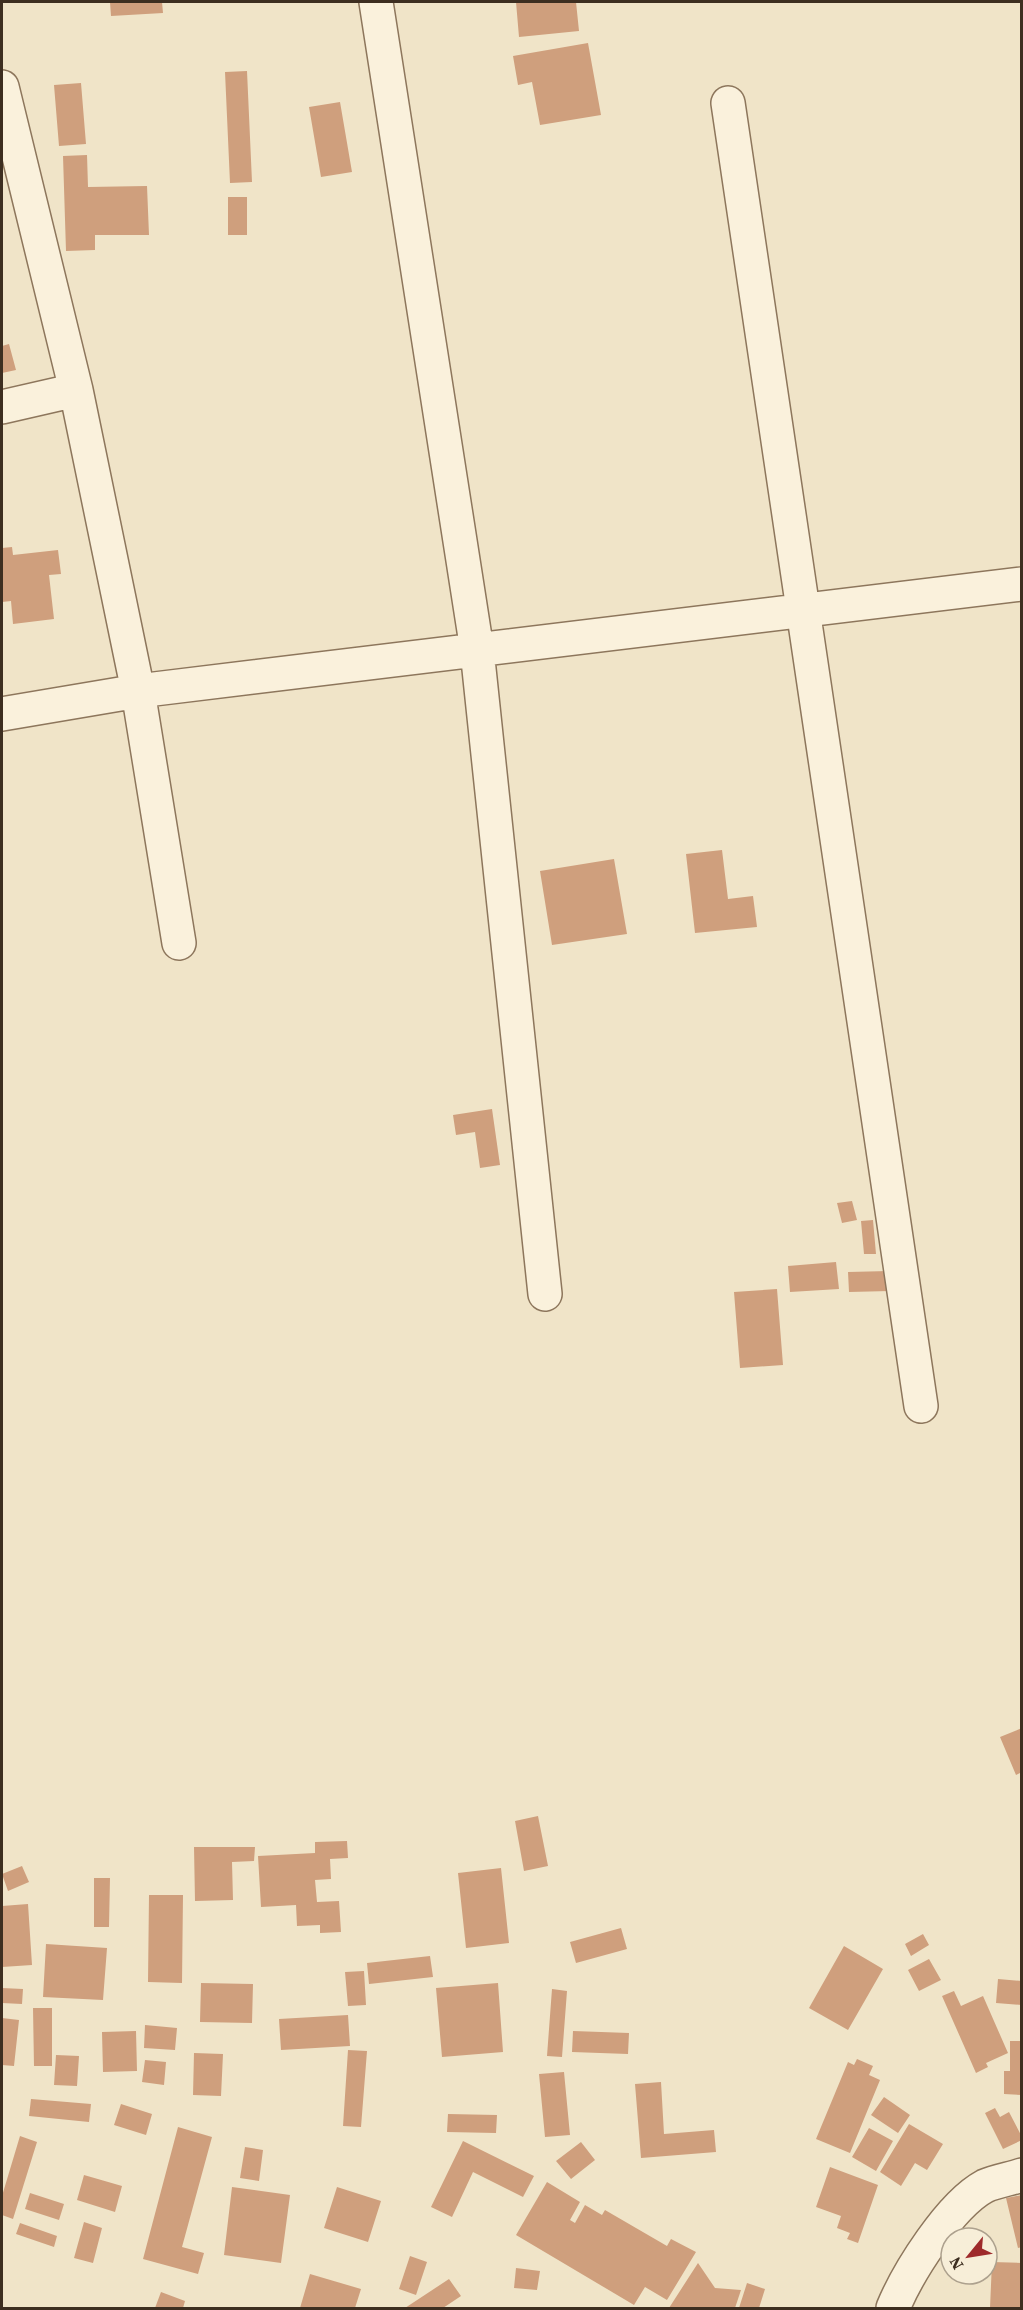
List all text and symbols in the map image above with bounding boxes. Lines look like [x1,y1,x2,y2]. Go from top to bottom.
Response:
north arrow [939,2226,999,2286]
text: N [943,2253,968,2274]

